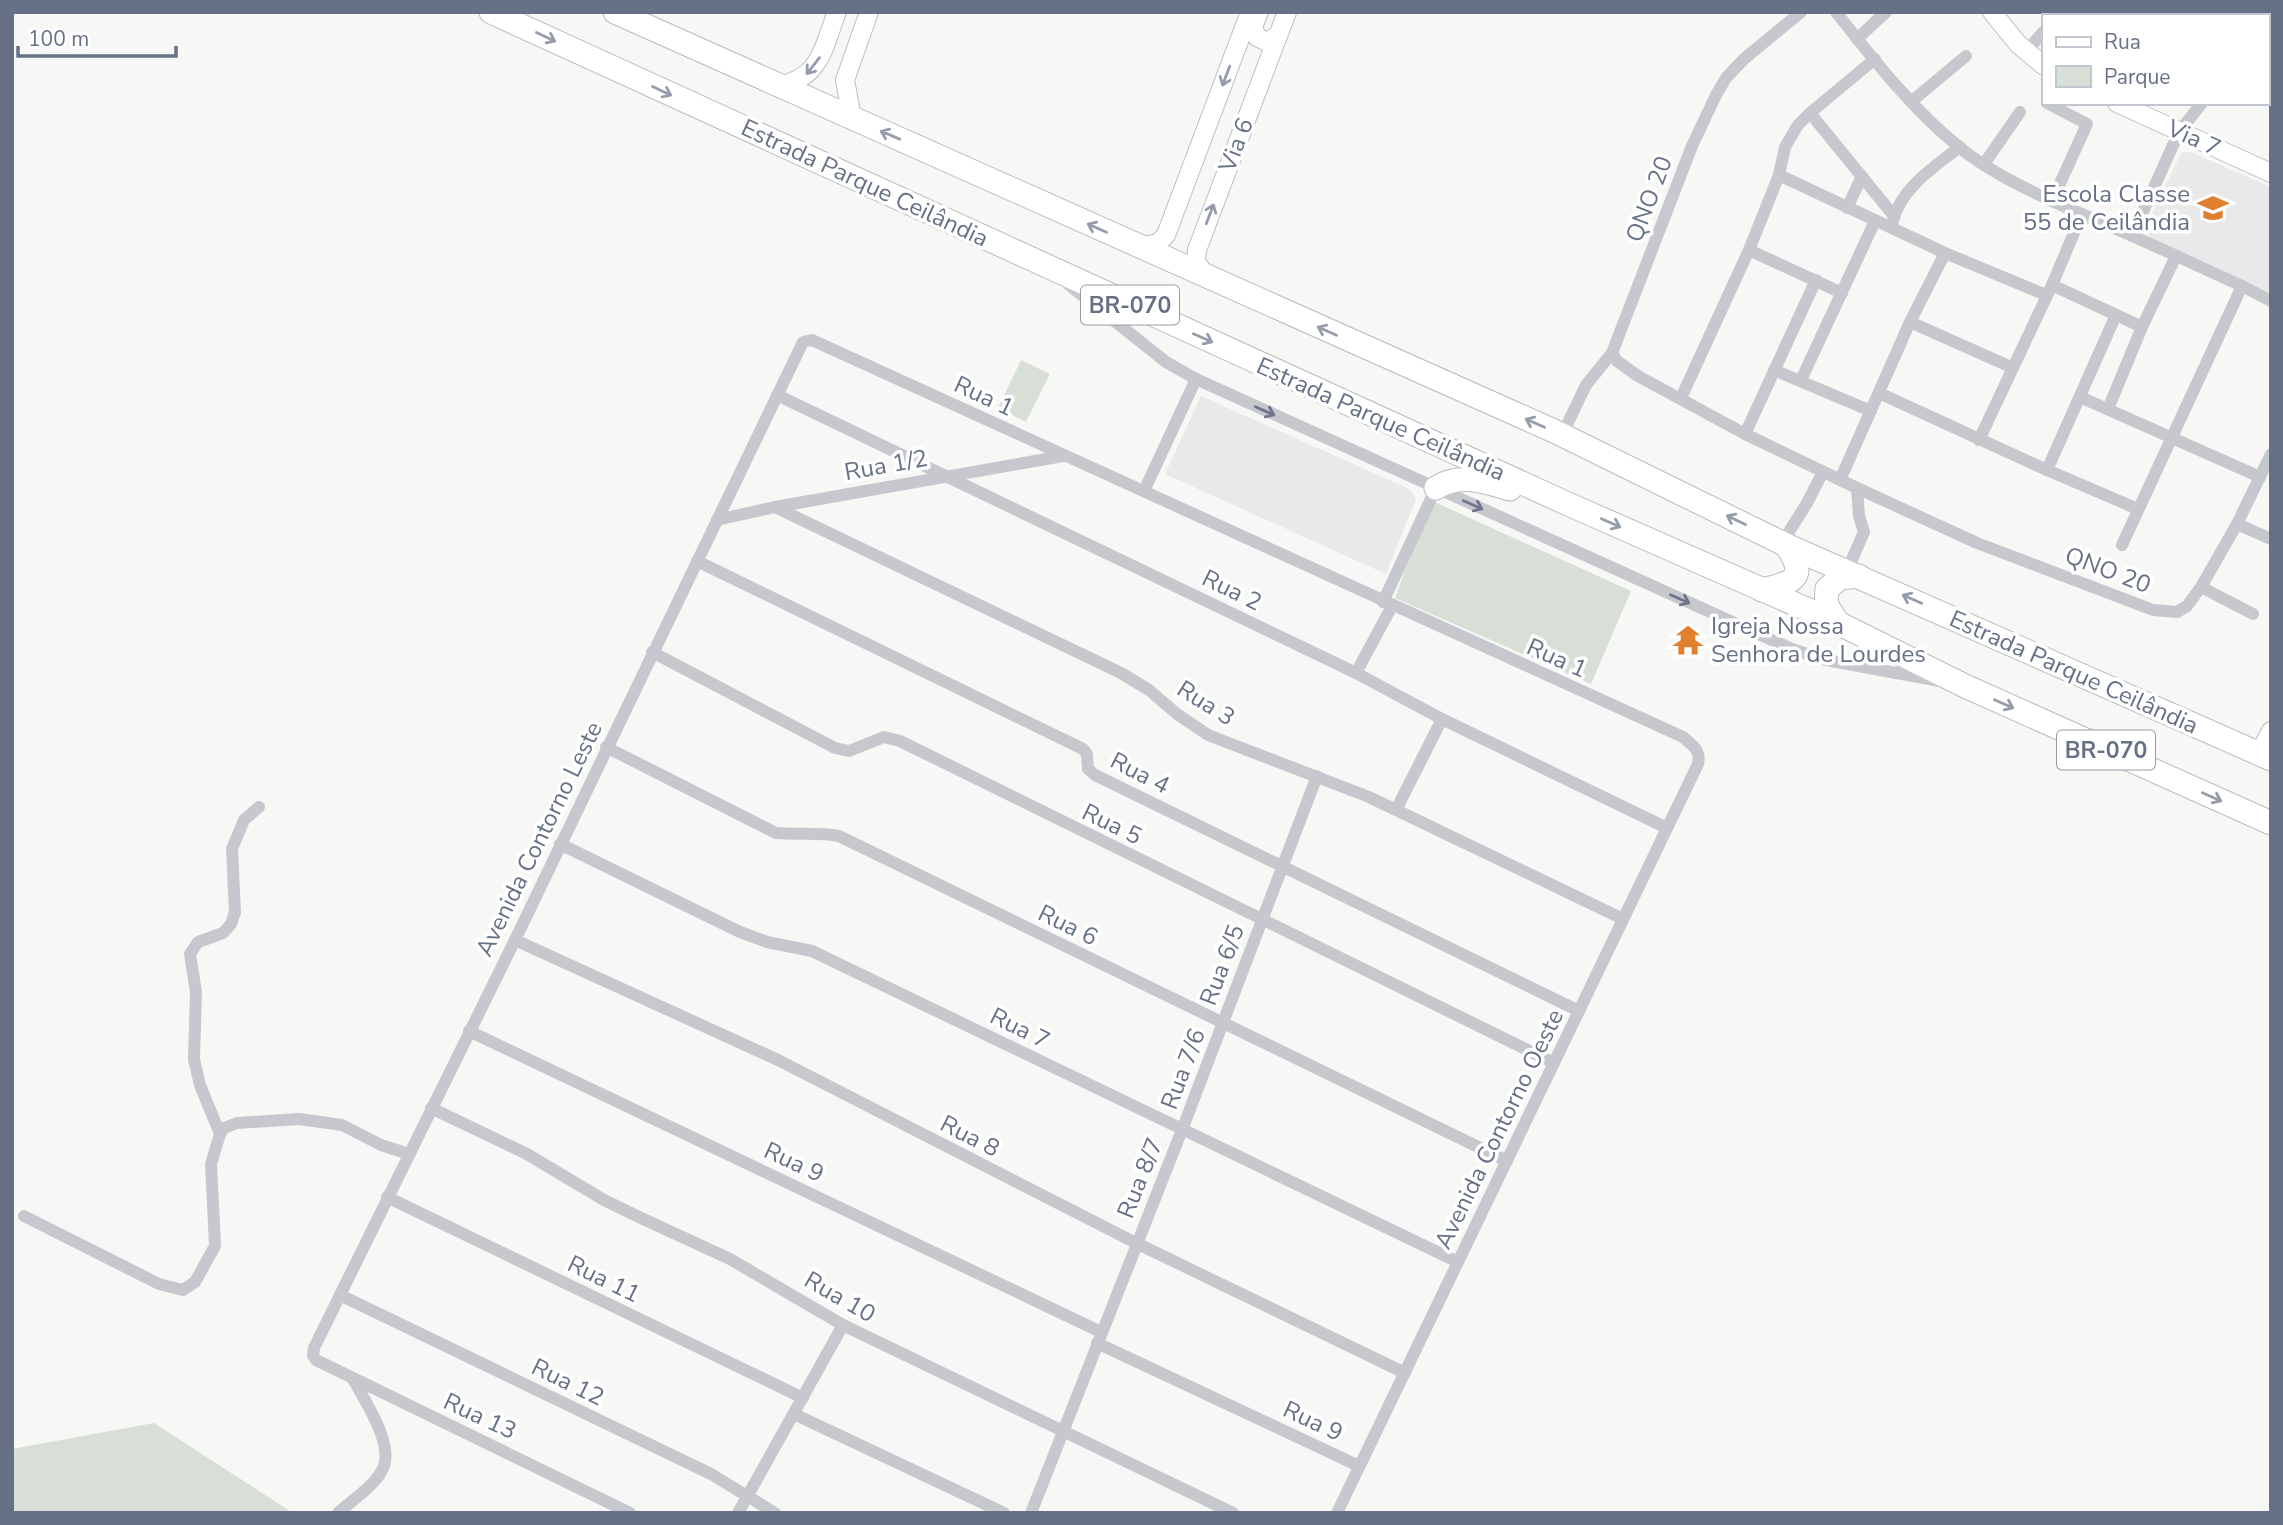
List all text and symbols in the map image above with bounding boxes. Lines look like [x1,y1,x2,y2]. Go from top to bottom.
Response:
scale bar [18,14,175,58]
legend [2042,14,2269,105]
text: 100 m [28,25,89,53]
text: Rua [2104,28,2141,56]
one-way arrow [534,31,556,44]
one-way arrow [806,57,821,76]
text: Parque [2104,63,2171,91]
one-way arrow [1219,65,1231,87]
one-way arrow [651,85,672,98]
street label: Estrada Parque Ceilândia [736,112,994,254]
street label: Via 7 [2161,112,2226,164]
street label: Via 6 [1211,113,1261,178]
one-way arrow [879,128,901,141]
street label: QNO 20 [1618,151,1680,247]
place label: Escola Classe 55 de Ceilândia [2023,178,2190,238]
school or university icon: Escola Classe 55 de Ceilândia [2196,191,2230,225]
one-way arrow [1205,204,1218,226]
one-way arrow [1087,221,1108,234]
road number: BR-070 [1081,286,1179,324]
one-way arrow [1317,324,1338,337]
one-way arrow [1192,332,1213,345]
street label: Estrada Parque Ceilândia [1251,350,1511,488]
street label: Rua 1 [949,368,1019,424]
one-way arrow [1254,405,1276,418]
one-way arrow [1525,416,1547,429]
street label: Rua 1/2 [842,442,930,488]
one-way arrow [1461,499,1483,512]
one-way arrow [1726,513,1747,527]
one-way arrow [1600,517,1622,530]
street label: QNO 20 [2060,539,2156,601]
street label: Rua 2 [1197,562,1267,618]
one-way arrow [1901,592,1923,605]
one-way arrow [1669,593,1690,606]
street label: Estrada Parque Ceilândia [1944,603,2204,741]
place label: Igreja Nossa Senhora de Lourdes [1711,610,1926,670]
temple icon: Igreja Nossa Senhora de Lourdes [1671,623,1705,657]
street label: Rua 1 [1522,631,1592,685]
street label: Rua 3 [1171,673,1241,733]
one-way arrow [1993,698,2014,711]
street label: Avenida Contorno Leste [468,716,610,962]
road number: BR-070 [2057,730,2155,770]
street label: Rua 4 [1105,744,1175,802]
one-way arrow [2201,791,2222,804]
street label: Rua 5 [1077,796,1147,852]
street label: Rua 6 [1033,897,1103,953]
street label: Rua 6/5 [1192,920,1252,1010]
street label: Rua 7 [985,1000,1055,1056]
street label: Avenida Contorno Oeste [1427,1004,1571,1254]
street label: Rua 7/6 [1153,1024,1213,1114]
street label: Rua 8 [935,1107,1005,1165]
street label: Rua 8/7 [1109,1133,1171,1223]
street label: Rua 9 [759,1134,829,1190]
street label: Rua 11 [562,1248,646,1310]
street label: Rua 10 [799,1264,881,1330]
street label: Rua 12 [526,1351,610,1413]
street label: Rua 13 [438,1385,522,1447]
street label: Rua 9 [1278,1393,1348,1449]

